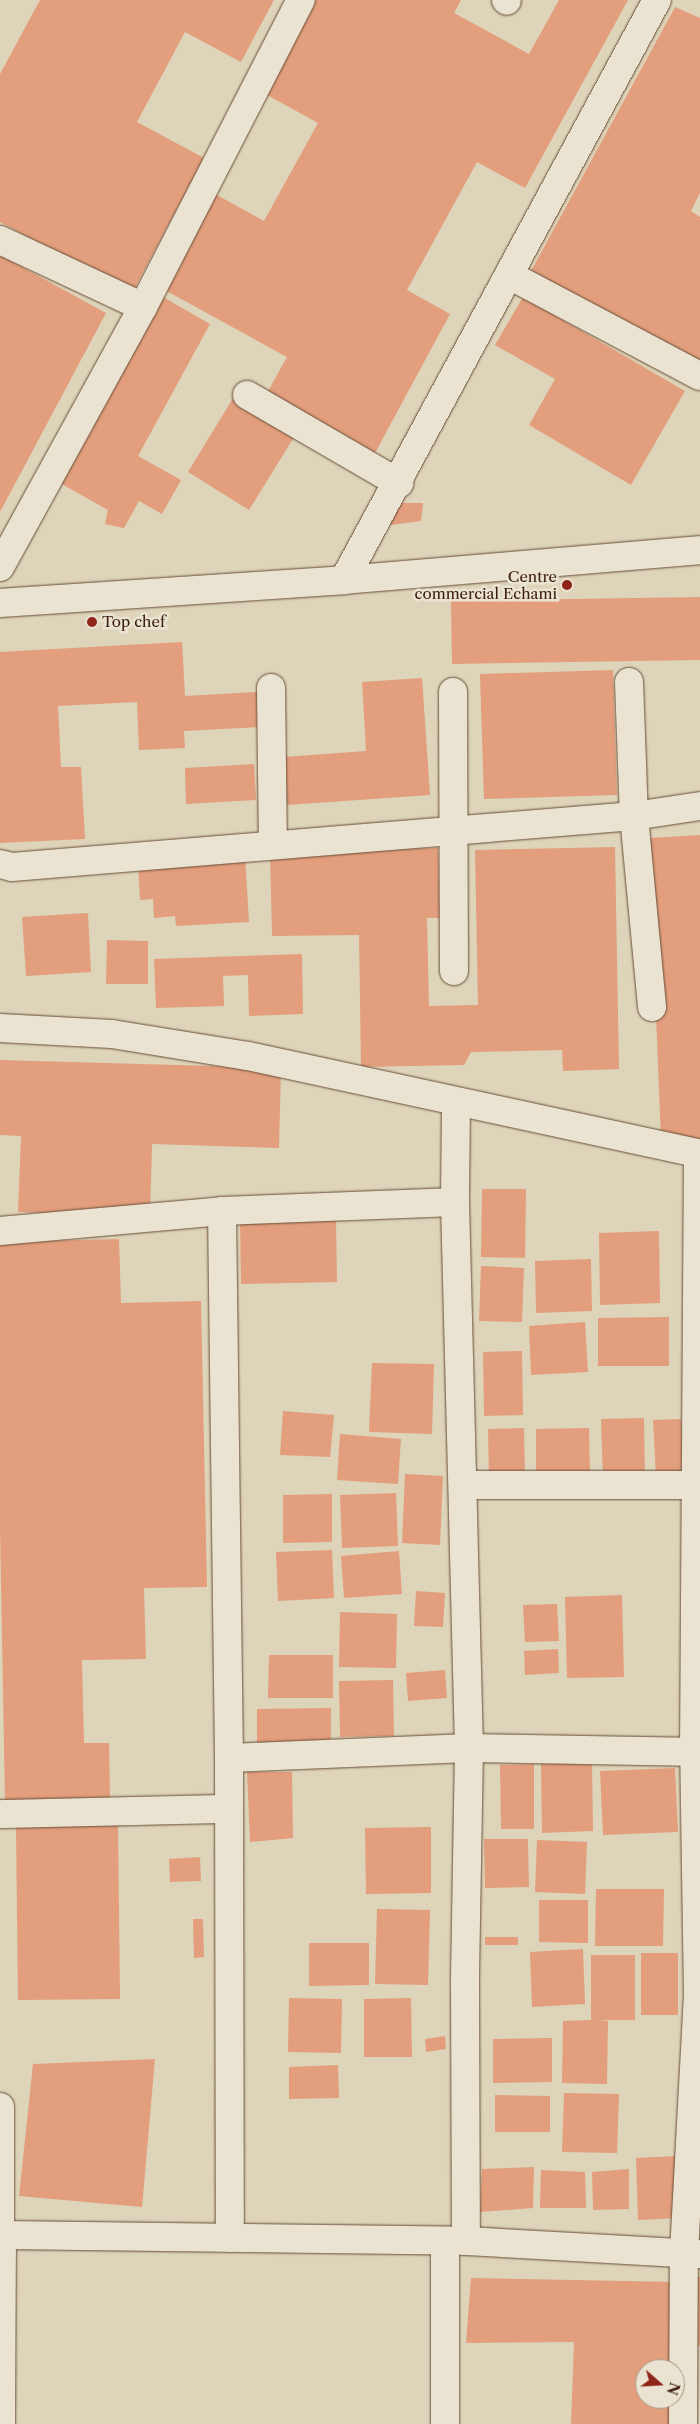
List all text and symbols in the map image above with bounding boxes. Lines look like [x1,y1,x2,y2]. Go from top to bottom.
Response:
place label: Centre commercial Echami [415,567,557,602]
marker: Centre commercial Echami [561,579,573,591]
place label: Top chef [102,613,165,631]
marker: Top chef [86,616,98,628]
north arrow [635,2359,685,2409]
text: N [663,2380,684,2397]

